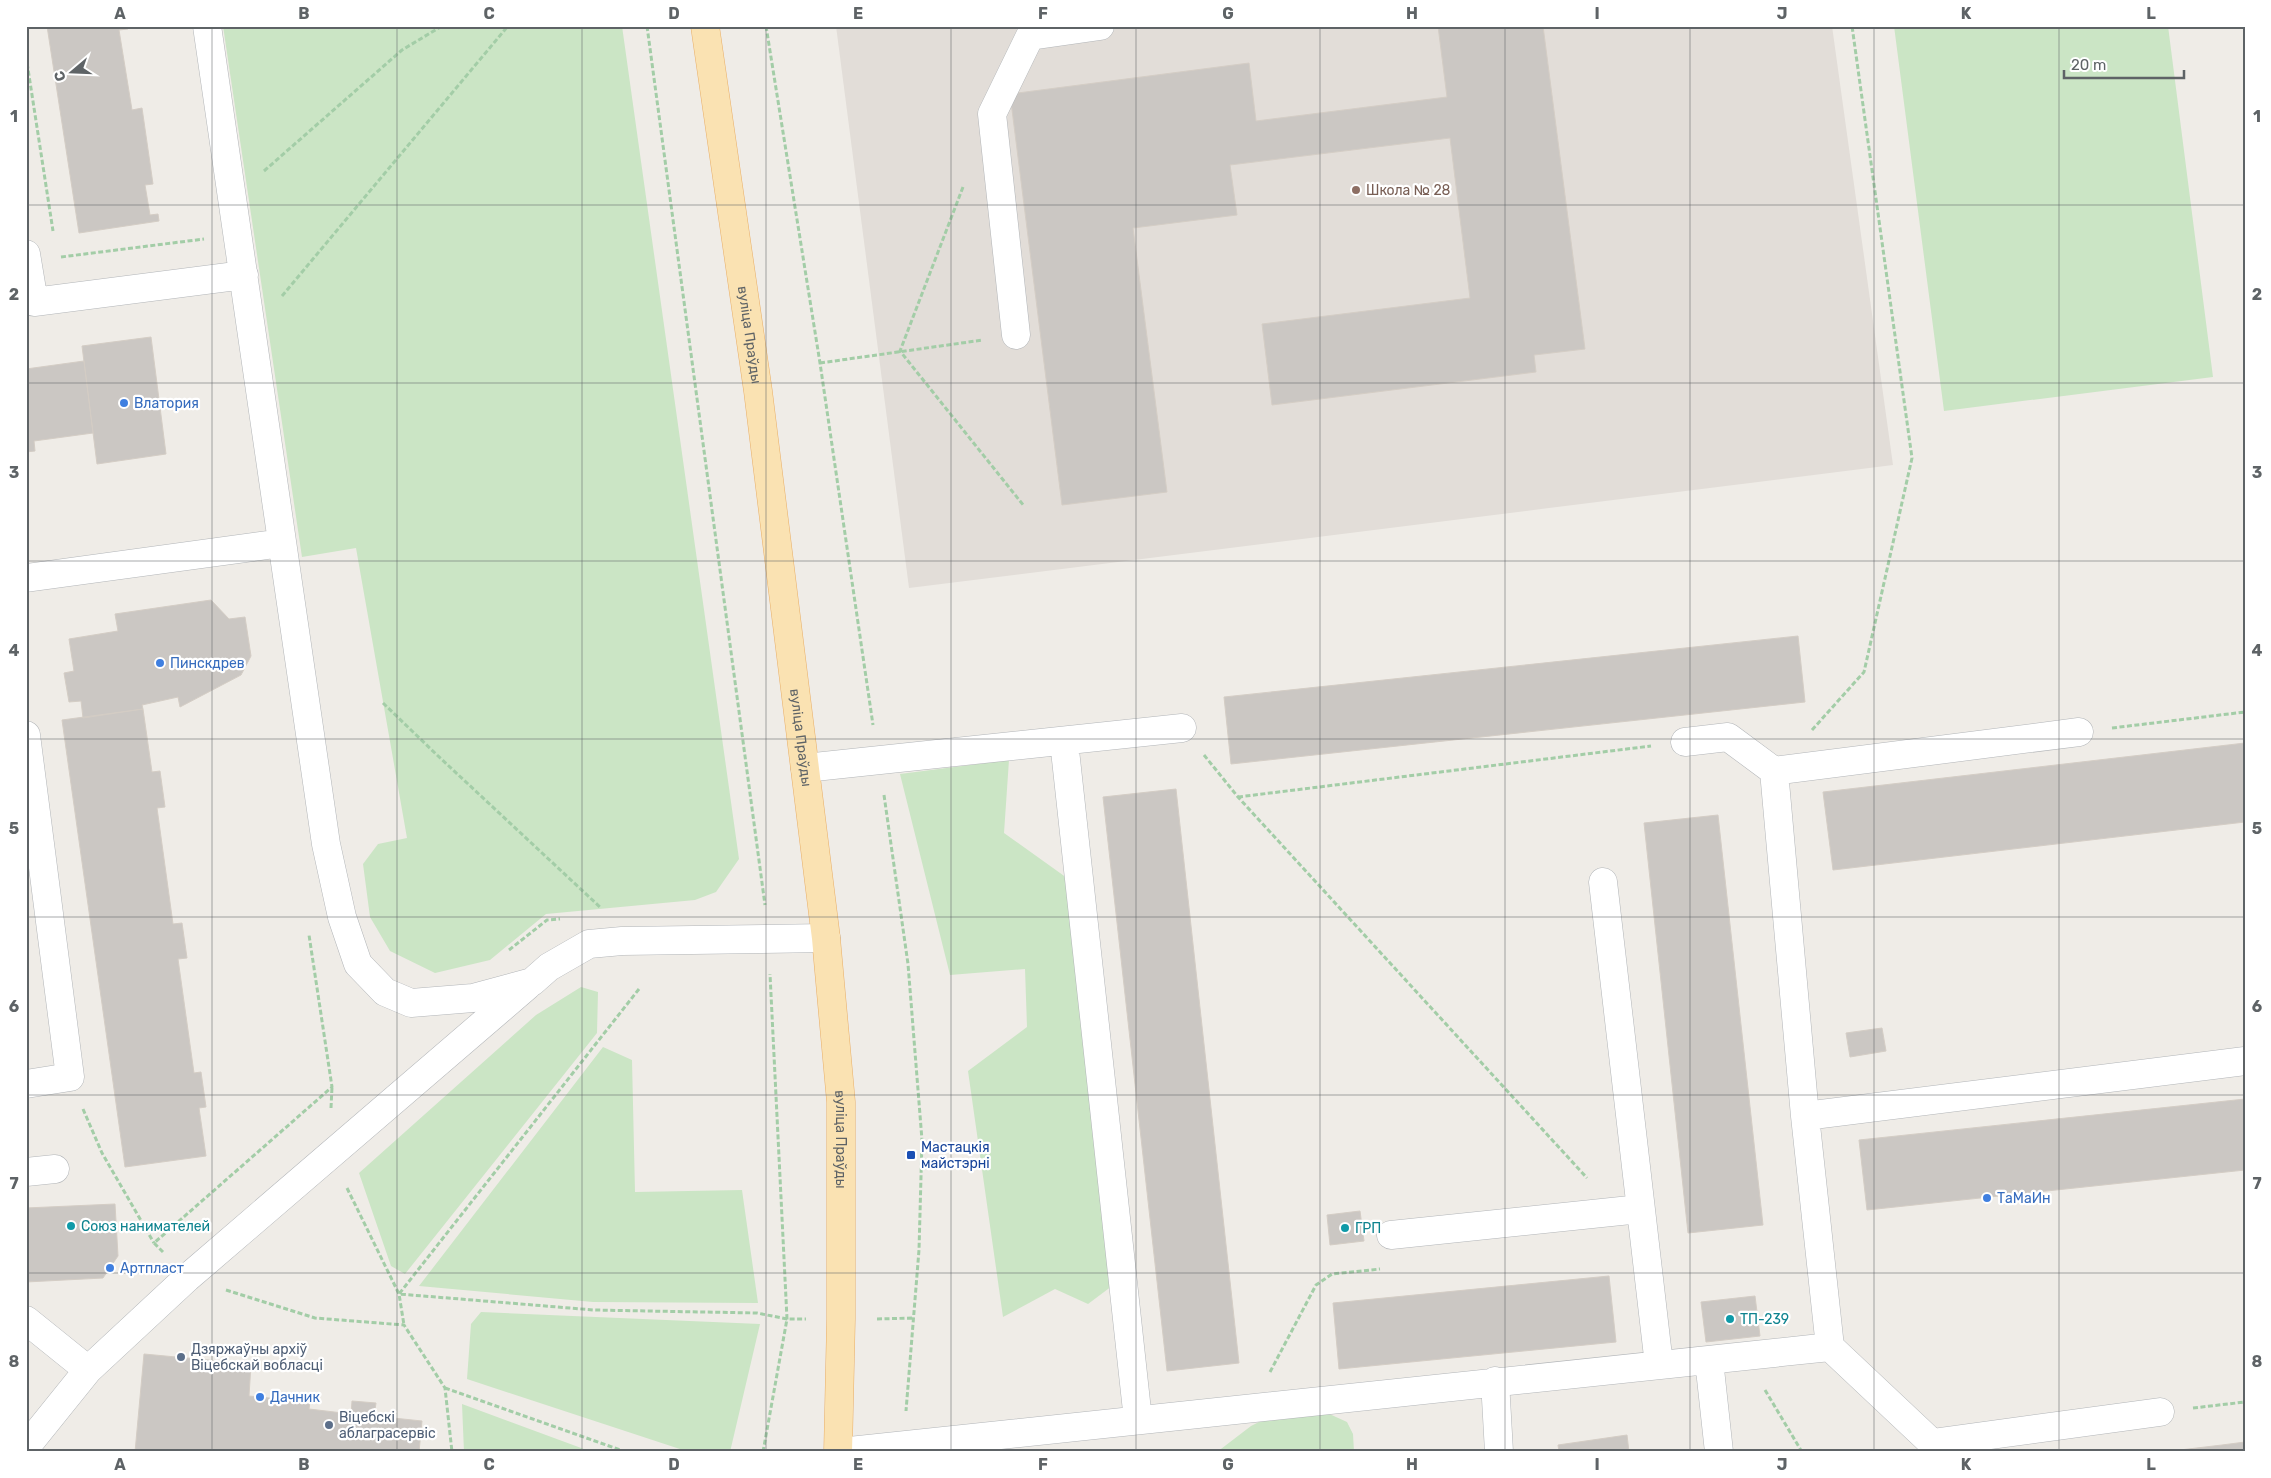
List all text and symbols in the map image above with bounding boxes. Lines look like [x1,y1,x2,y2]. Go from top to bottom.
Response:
text: A [114,4,126,23]
text: B [298,4,310,23]
text: C [483,4,495,23]
text: D [668,4,680,23]
text: E [853,4,863,23]
text: F [1038,4,1048,23]
text: G [1222,4,1234,23]
text: H [1406,4,1418,23]
text: I [1594,4,1600,23]
text: J [1777,4,1787,23]
text: K [1961,4,1972,23]
text: L [2146,4,2156,23]
north arrow [48,48,98,98]
scale bar [2064,48,2184,80]
text: 20 m [2071,56,2106,74]
text: С [50,68,70,83]
text: 1 [10,107,18,126]
text: 1 [2253,107,2261,126]
place label: Школа № 28 [1366,182,1451,199]
marker: Школа № 28 [1350,184,1362,196]
text: 2 [9,285,19,304]
street label: вуліца Праўды [734,285,765,385]
text: 2 [2252,285,2262,304]
place label: Влатория [134,395,199,412]
marker: Влатория [118,397,130,409]
text: 3 [9,463,19,482]
text: 3 [2252,463,2262,482]
text: 4 [9,641,20,660]
text: 4 [2252,641,2263,660]
place label: Пинскдрев [170,655,245,672]
marker: Пинскдрев [154,657,166,669]
street label: вуліца Праўды [786,688,815,788]
text: 5 [9,819,19,838]
text: 5 [2252,819,2262,838]
text: 6 [9,997,19,1016]
text: 6 [2252,997,2262,1016]
street label: вуліца Праўды [831,1089,849,1189]
place label: Мастацкія майстэрні [921,1139,990,1172]
marker: Мастацкія майстэрні [905,1149,917,1161]
text: 7 [9,1174,19,1193]
text: 7 [2252,1174,2262,1193]
place label: ТаМаИн [1997,1190,2051,1207]
marker: ТаМаИн [1981,1192,1993,1204]
place label: Союз нанимателей [81,1218,210,1235]
marker: Союз нанимателей [65,1220,77,1232]
place label: ГРП [1355,1220,1381,1237]
marker: ГРП [1339,1222,1351,1234]
place label: Артпласт [120,1260,184,1277]
marker: Артпласт [104,1262,116,1274]
place label: ТП-239 [1740,1311,1789,1328]
marker: ТП-239 [1724,1313,1736,1325]
place label: Дзяржаўны архіў Віцебскай вобласці [191,1341,323,1374]
marker: Дзяржаўны архіў Віцебскай вобласці [175,1351,187,1363]
text: 8 [9,1352,20,1371]
text: 8 [2252,1352,2263,1371]
place label: Дачник [270,1389,320,1406]
marker: Дачник [254,1391,266,1403]
place label: Віцебскі аблаграсервіс [339,1409,436,1442]
marker: Віцебскі аблаграсервіс [323,1419,335,1431]
text: A [114,1455,126,1474]
text: B [298,1455,310,1474]
text: C [483,1455,495,1474]
text: D [668,1455,680,1474]
text: E [853,1455,863,1474]
text: F [1038,1455,1048,1474]
text: G [1222,1455,1234,1474]
text: H [1406,1455,1418,1474]
text: I [1594,1455,1600,1474]
text: J [1777,1455,1787,1474]
text: K [1961,1455,1972,1474]
text: L [2146,1455,2156,1474]

